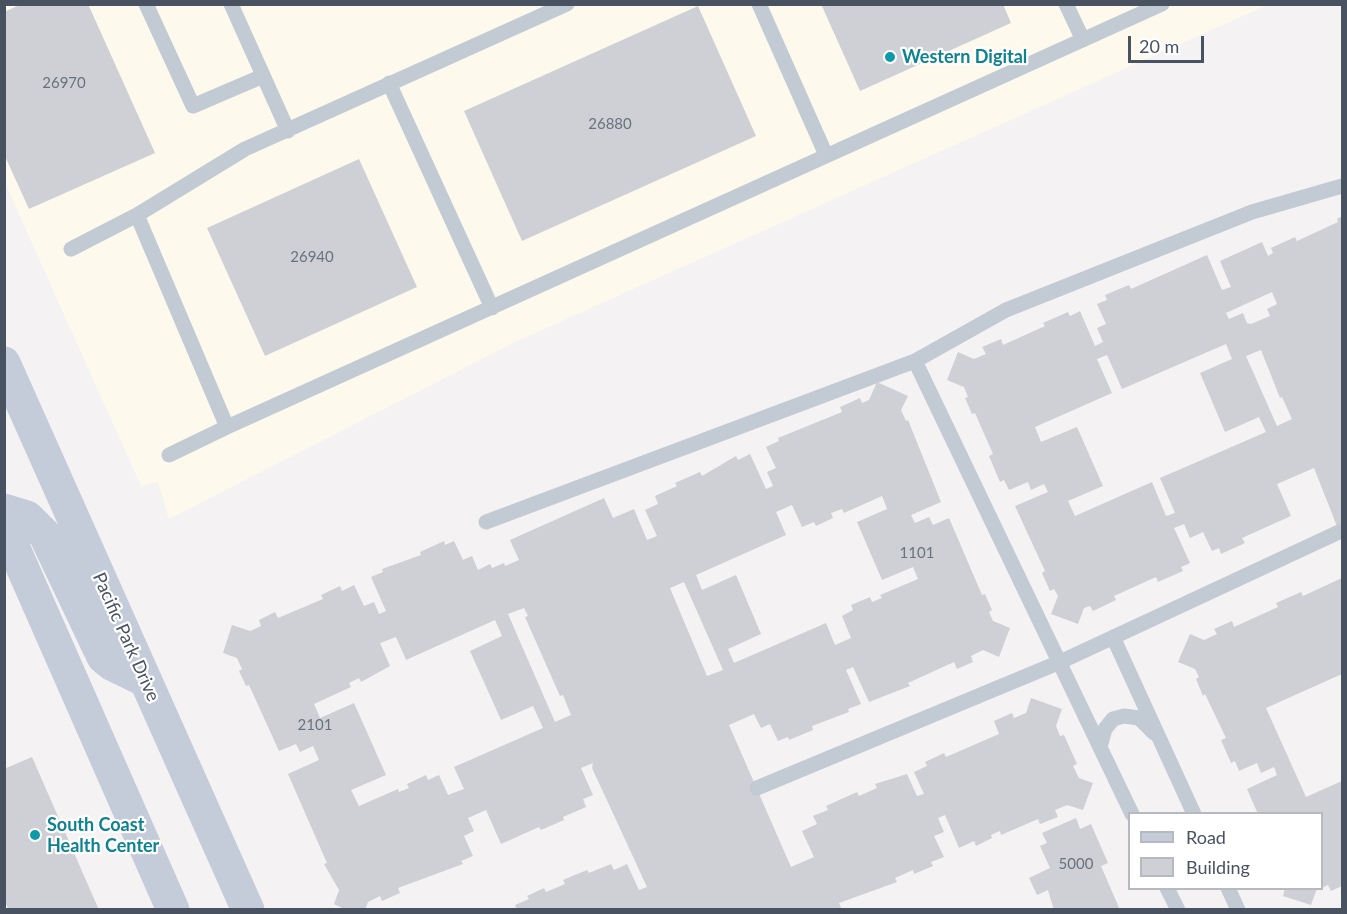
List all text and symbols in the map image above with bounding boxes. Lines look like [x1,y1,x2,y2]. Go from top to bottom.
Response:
scale bar [1131,24,1208,62]
text: 20 m [1139,35,1179,57]
place label: Western Digital [902,46,1027,68]
marker: Western Digital [883,50,897,64]
house number: 26970 [42,74,86,92]
house number: 26880 [588,115,632,133]
house number: 26940 [290,248,334,266]
house number: 1101 [900,544,934,562]
street label: Pacific Park Drive [88,569,164,705]
house number: 2101 [298,716,332,734]
legend [1128,812,1323,890]
place label: South Coast Health Center [47,814,159,856]
text: Road [1186,826,1226,848]
marker: South Coast Health Center [28,828,42,842]
house number: 5000 [1059,855,1093,873]
text: Building [1186,856,1250,878]

